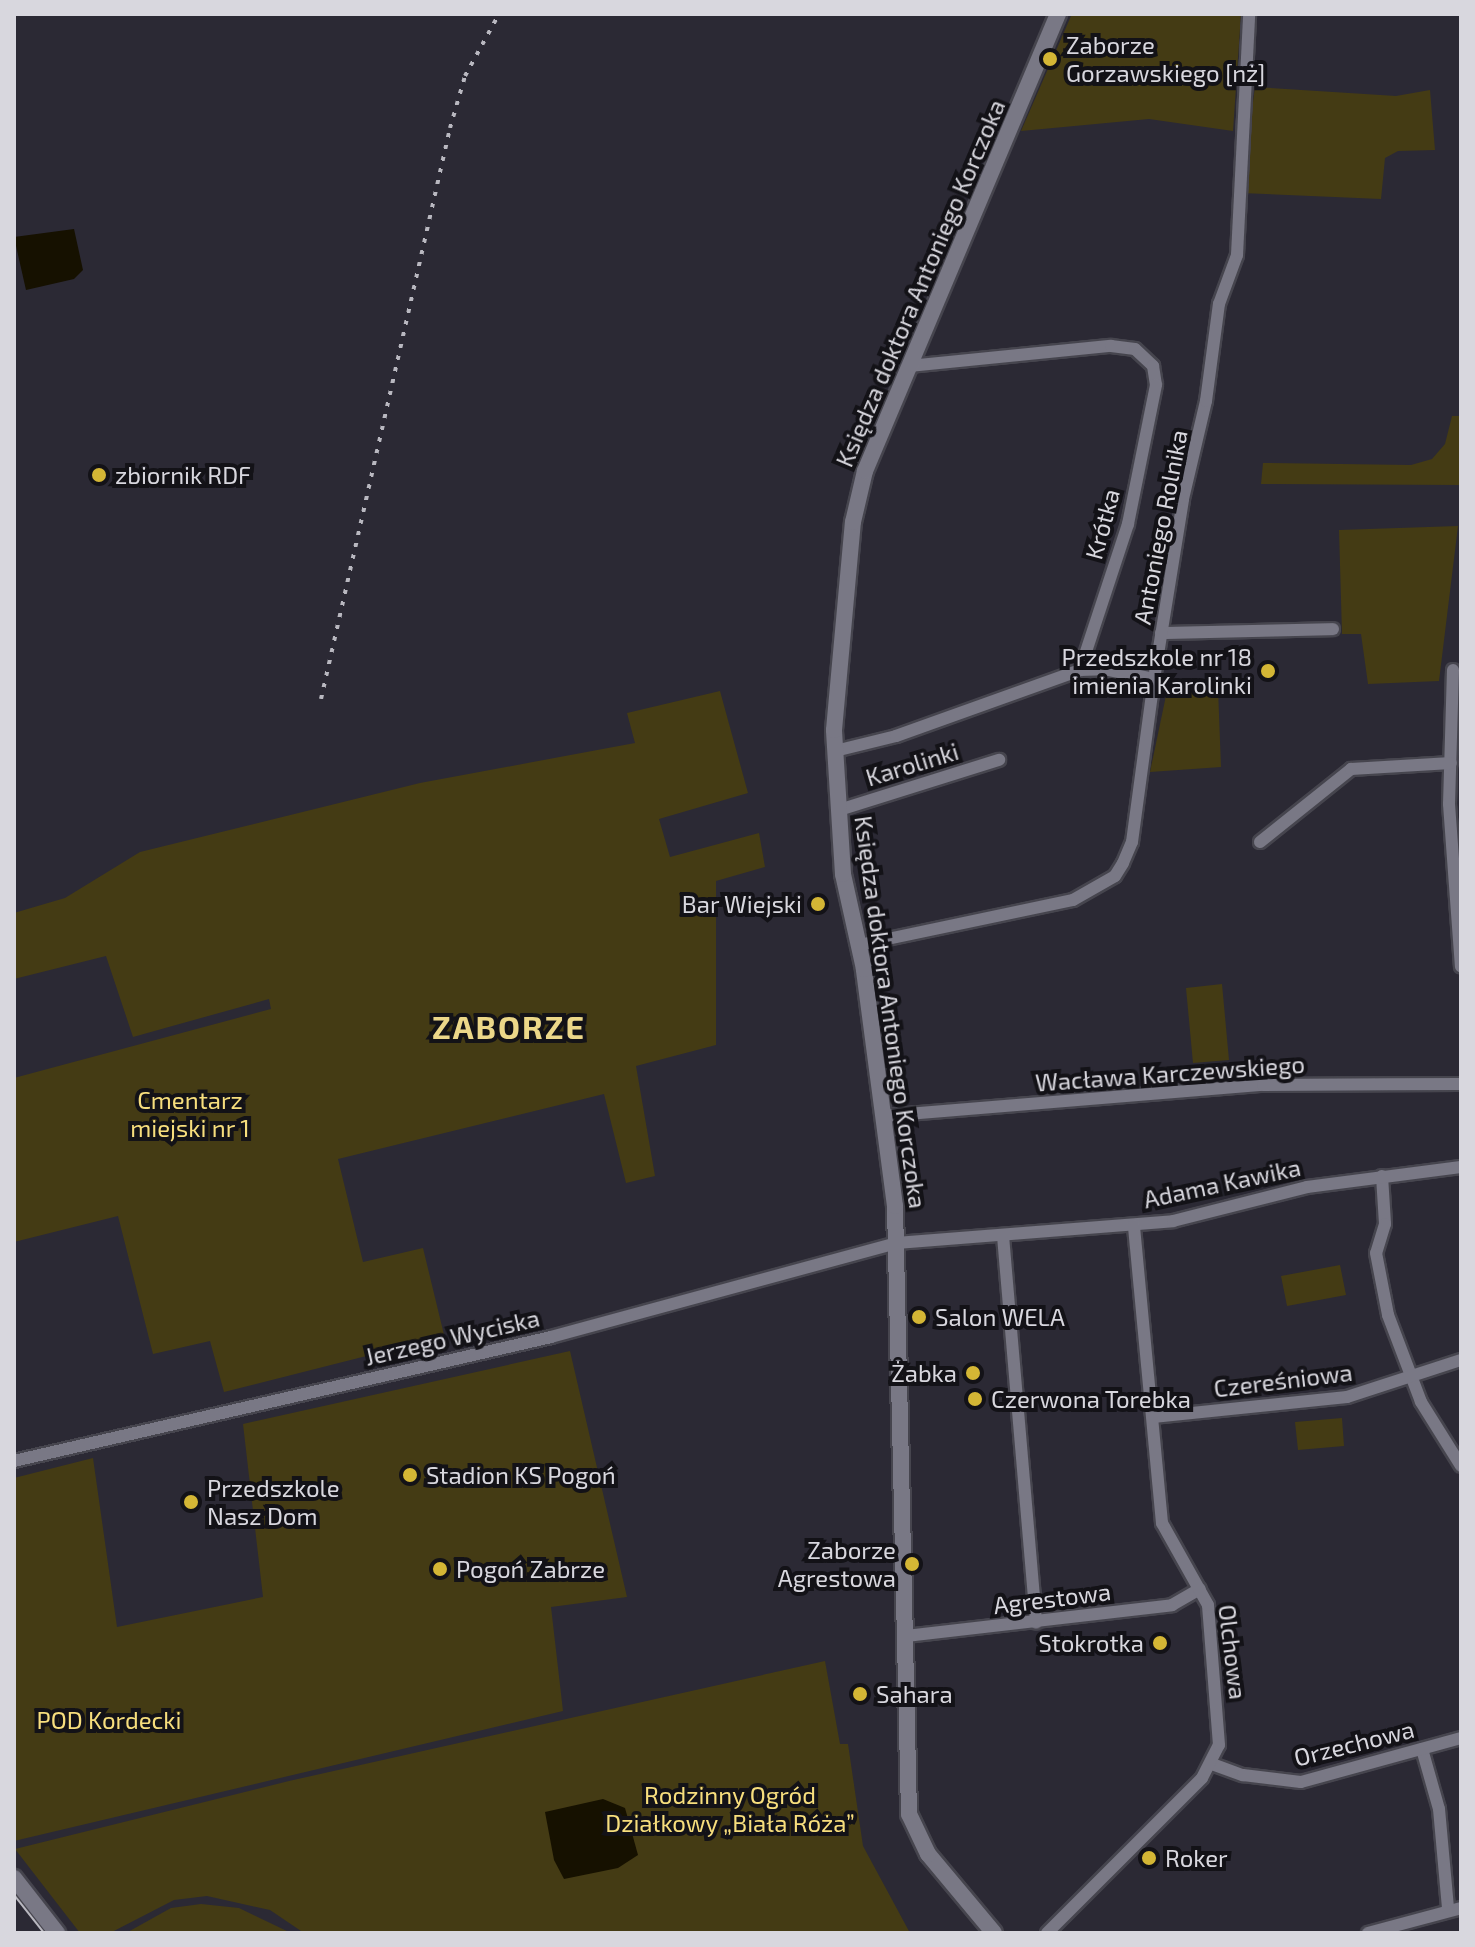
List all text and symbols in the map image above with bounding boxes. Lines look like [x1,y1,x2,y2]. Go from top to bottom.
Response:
place label: Zaborze Gorzawskiego [nż] [1066,31,1265,87]
marker: Zaborze Gorzawskiego [nż] [1041,50,1059,68]
street label: Księdza doktora Antoniego Korczoka [829,95,1011,471]
street label: Antoniego Rolnika [1127,427,1193,627]
place label: zbiornik RDF [115,461,251,489]
marker: zbiornik RDF [90,466,108,484]
street label: Krótka [1079,486,1125,562]
place label: Przedszkole nr 18 imienia Karolinki [1061,643,1252,699]
marker: Przedszkole nr 18 imienia Karolinki [1259,662,1277,680]
street label: Karolinki [862,736,962,792]
street label: Księdza doktora Antoniego Korczoka [849,814,933,1210]
place label: Bar Wiejski [681,890,802,918]
marker: Bar Wiejski [809,895,827,913]
district label: ZABORZE [432,1007,586,1045]
street label: Wacława Karczewskiego [1034,1049,1306,1097]
park label: Cmentarz miejski nr 1 [130,1086,250,1142]
street label: Adama Kawika [1141,1152,1303,1214]
street label: Jerzego Wyciska [362,1303,542,1371]
place label: Salon WELA [935,1303,1065,1331]
marker: Salon WELA [910,1308,928,1326]
street label: Czereśniowa [1212,1357,1354,1403]
place label: Żabka [891,1359,957,1387]
marker: Żabka [964,1364,982,1382]
place label: Czerwona Torebka [991,1385,1191,1413]
marker: Czerwona Torebka [966,1390,984,1408]
place label: Stadion KS Pogoń [426,1461,616,1489]
marker: Stadion KS Pogoń [401,1466,419,1484]
place label: Przedszkole Nasz Dom [207,1474,340,1530]
marker: Przedszkole Nasz Dom [182,1493,200,1511]
place label: Zaborze Agrestowa [778,1536,896,1592]
place label: Pogoń Zabrze [456,1555,605,1583]
marker: Zaborze Agrestowa [903,1555,921,1573]
marker: Pogoń Zabrze [431,1560,449,1578]
street label: Agrestowa [992,1576,1112,1620]
street label: Olchowa [1213,1603,1253,1701]
place label: Stokrotka [1038,1629,1144,1657]
marker: Stokrotka [1151,1634,1169,1652]
place label: Sahara [876,1680,953,1708]
marker: Sahara [851,1685,869,1703]
park label: POD Kordecki [37,1706,181,1734]
street label: Orzechowa [1291,1714,1417,1772]
park label: Rodzinny Ogród Działkowy „Biała Róża” [605,1781,855,1837]
place label: Roker [1165,1844,1228,1872]
marker: Roker [1140,1849,1158,1867]

